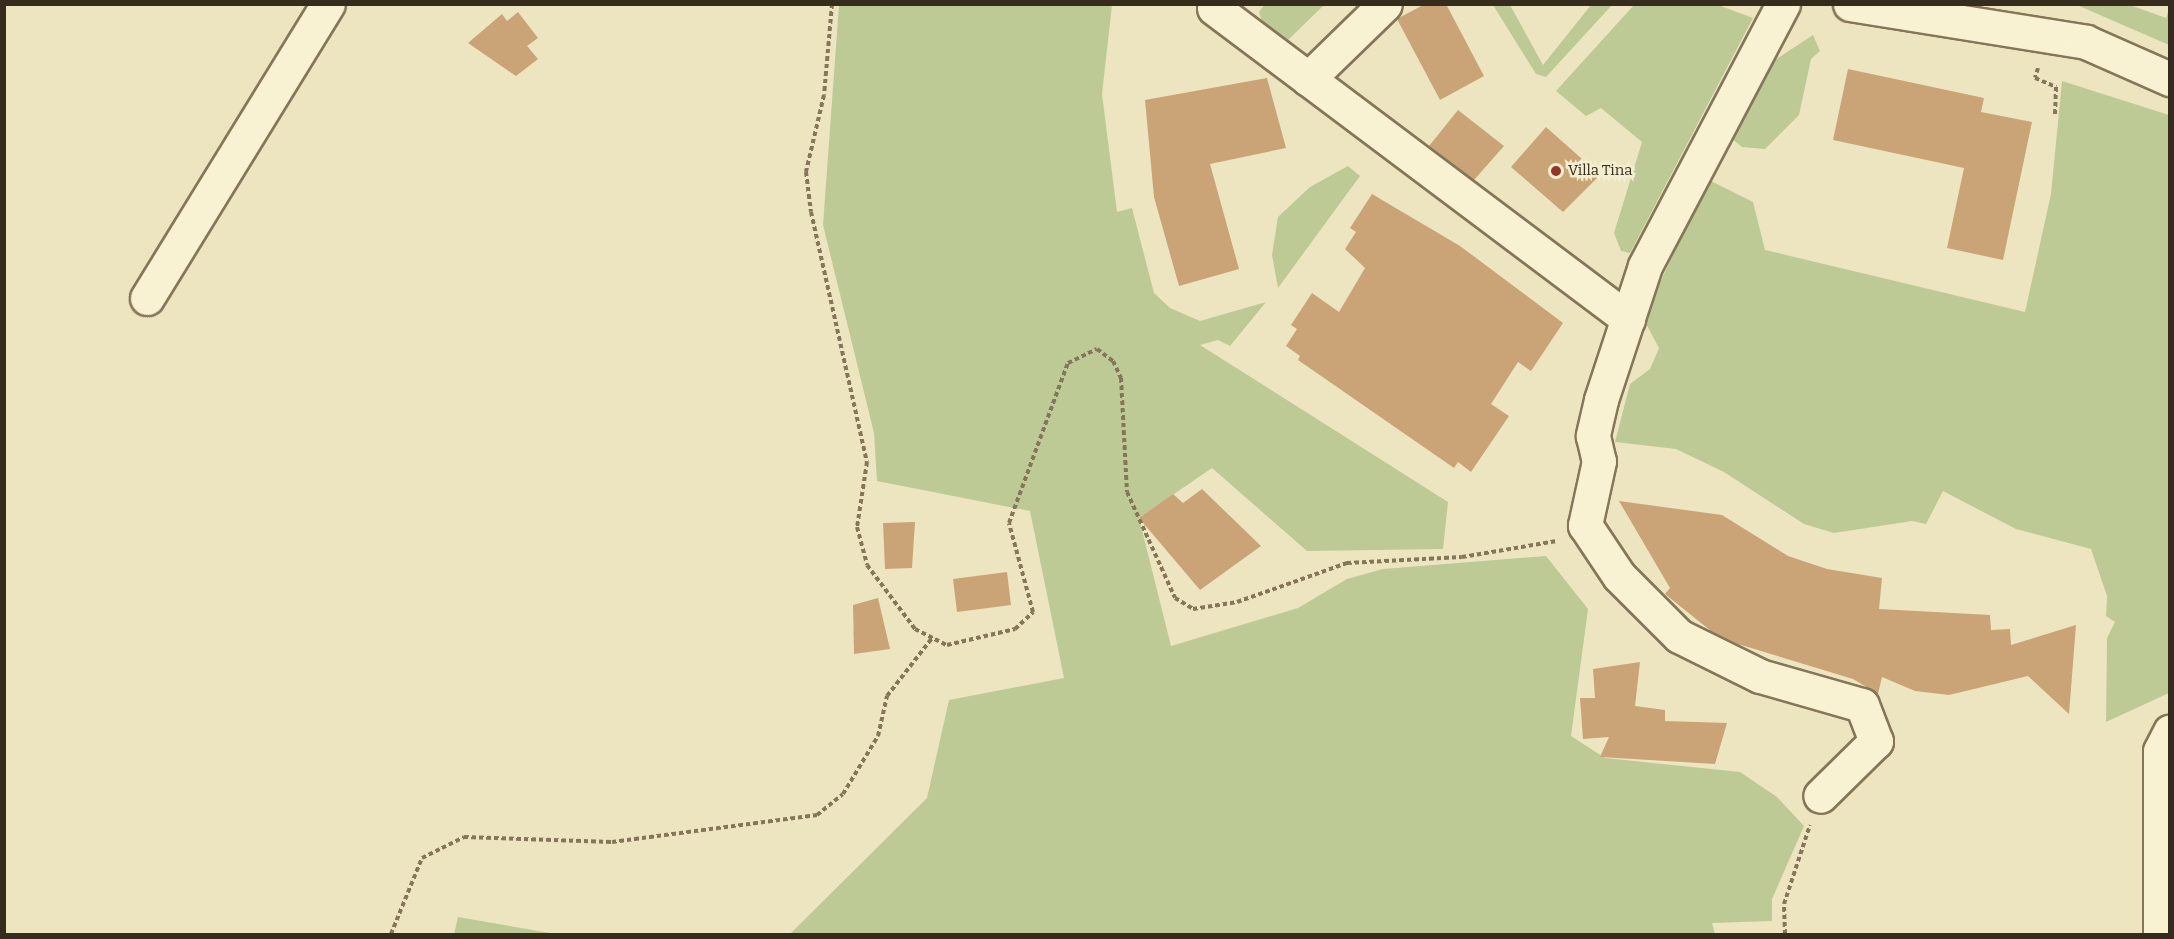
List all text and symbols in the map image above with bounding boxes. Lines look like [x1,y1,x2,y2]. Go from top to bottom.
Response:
place label: Villa Tina [1568,162,1632,180]
marker: Villa Tina [1549,164,1563,178]

